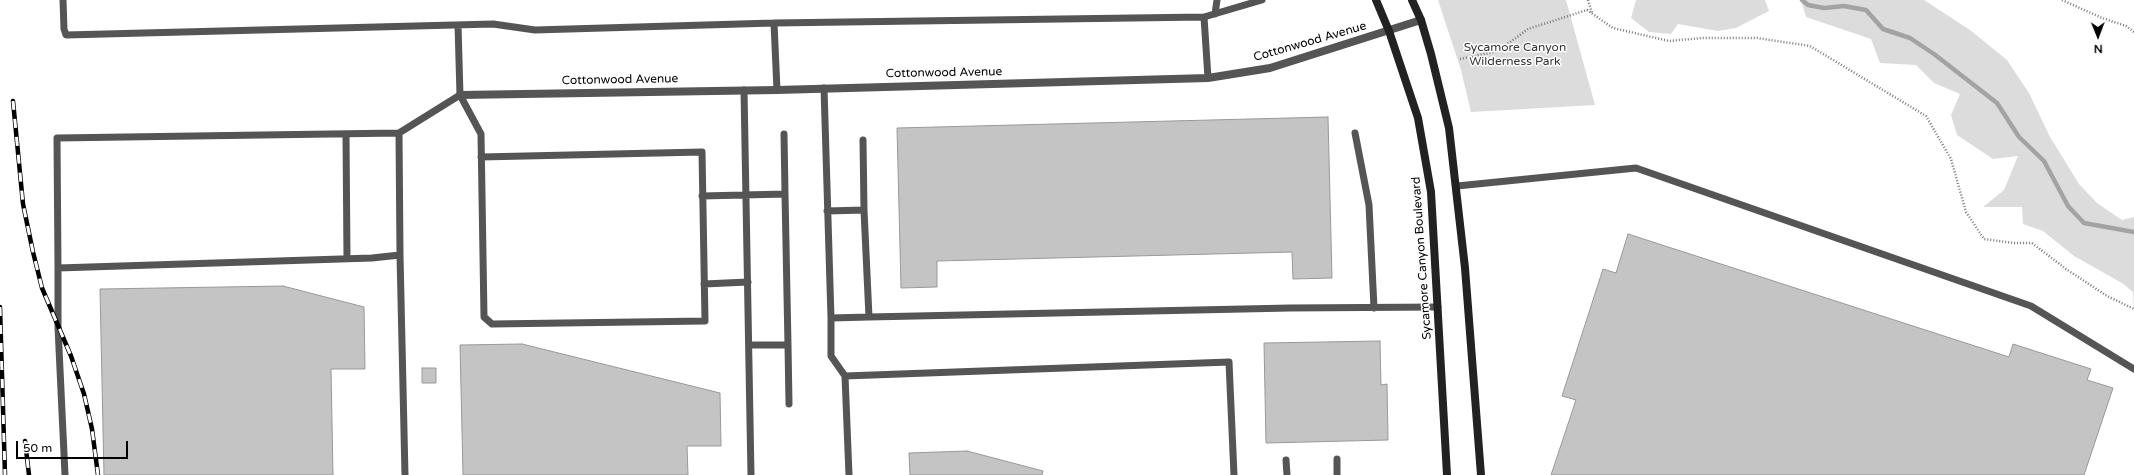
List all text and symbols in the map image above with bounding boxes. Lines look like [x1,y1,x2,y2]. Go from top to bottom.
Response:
north arrow [2078,16,2118,56]
street label: Cottonwood Avenue [1252,19,1368,65]
park label: Sycamore Canyon Wilderness Park [1464,41,1566,69]
text: N [2094,42,2103,55]
street label: Cottonwood Avenue [886,65,1002,81]
street label: Cottonwood Avenue [562,72,678,88]
street label: Sycamore Canyon Boulevard [1409,176,1435,340]
scale bar [18,433,130,459]
text: 50 m [23,441,52,455]

